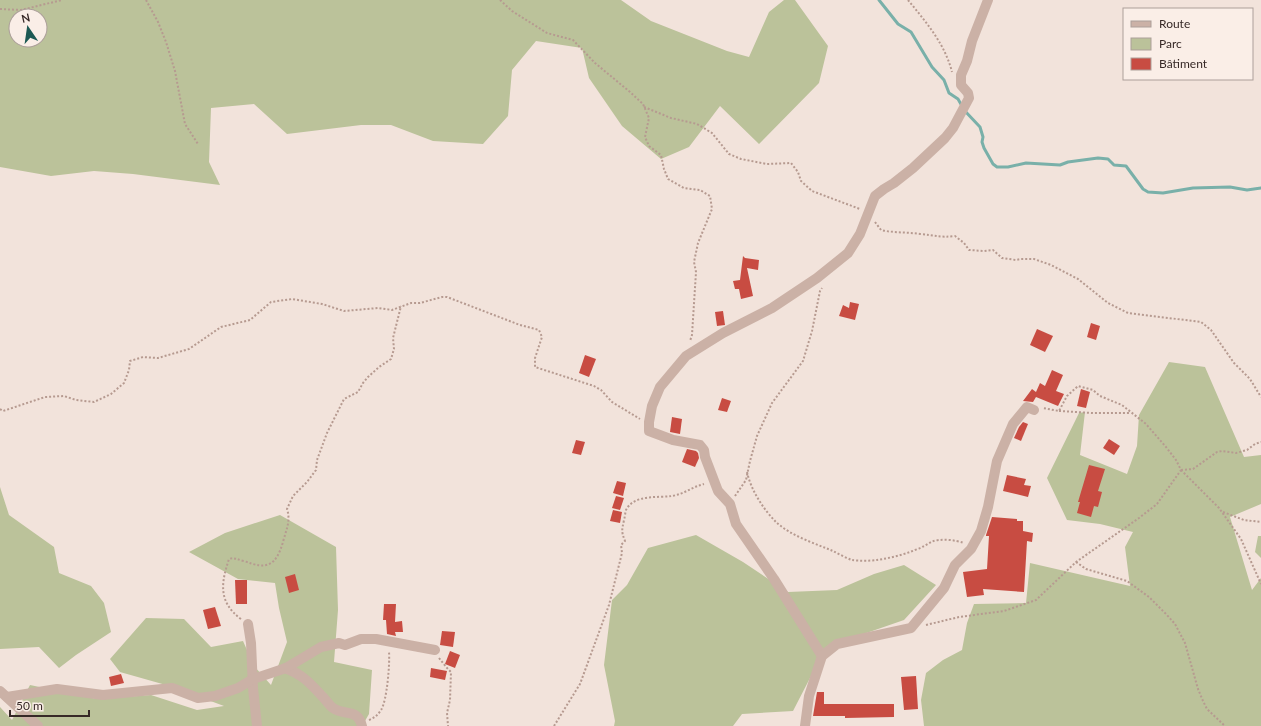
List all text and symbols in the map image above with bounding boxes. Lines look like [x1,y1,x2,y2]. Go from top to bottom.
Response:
north arrow [8,8,48,48]
legend [1123,8,1253,80]
text: N [20,10,31,25]
text: Route [1159,16,1190,31]
text: Parc [1159,36,1182,51]
text: Bâtiment [1159,56,1208,71]
scale bar [10,692,89,718]
text: 50 m [16,698,43,713]

